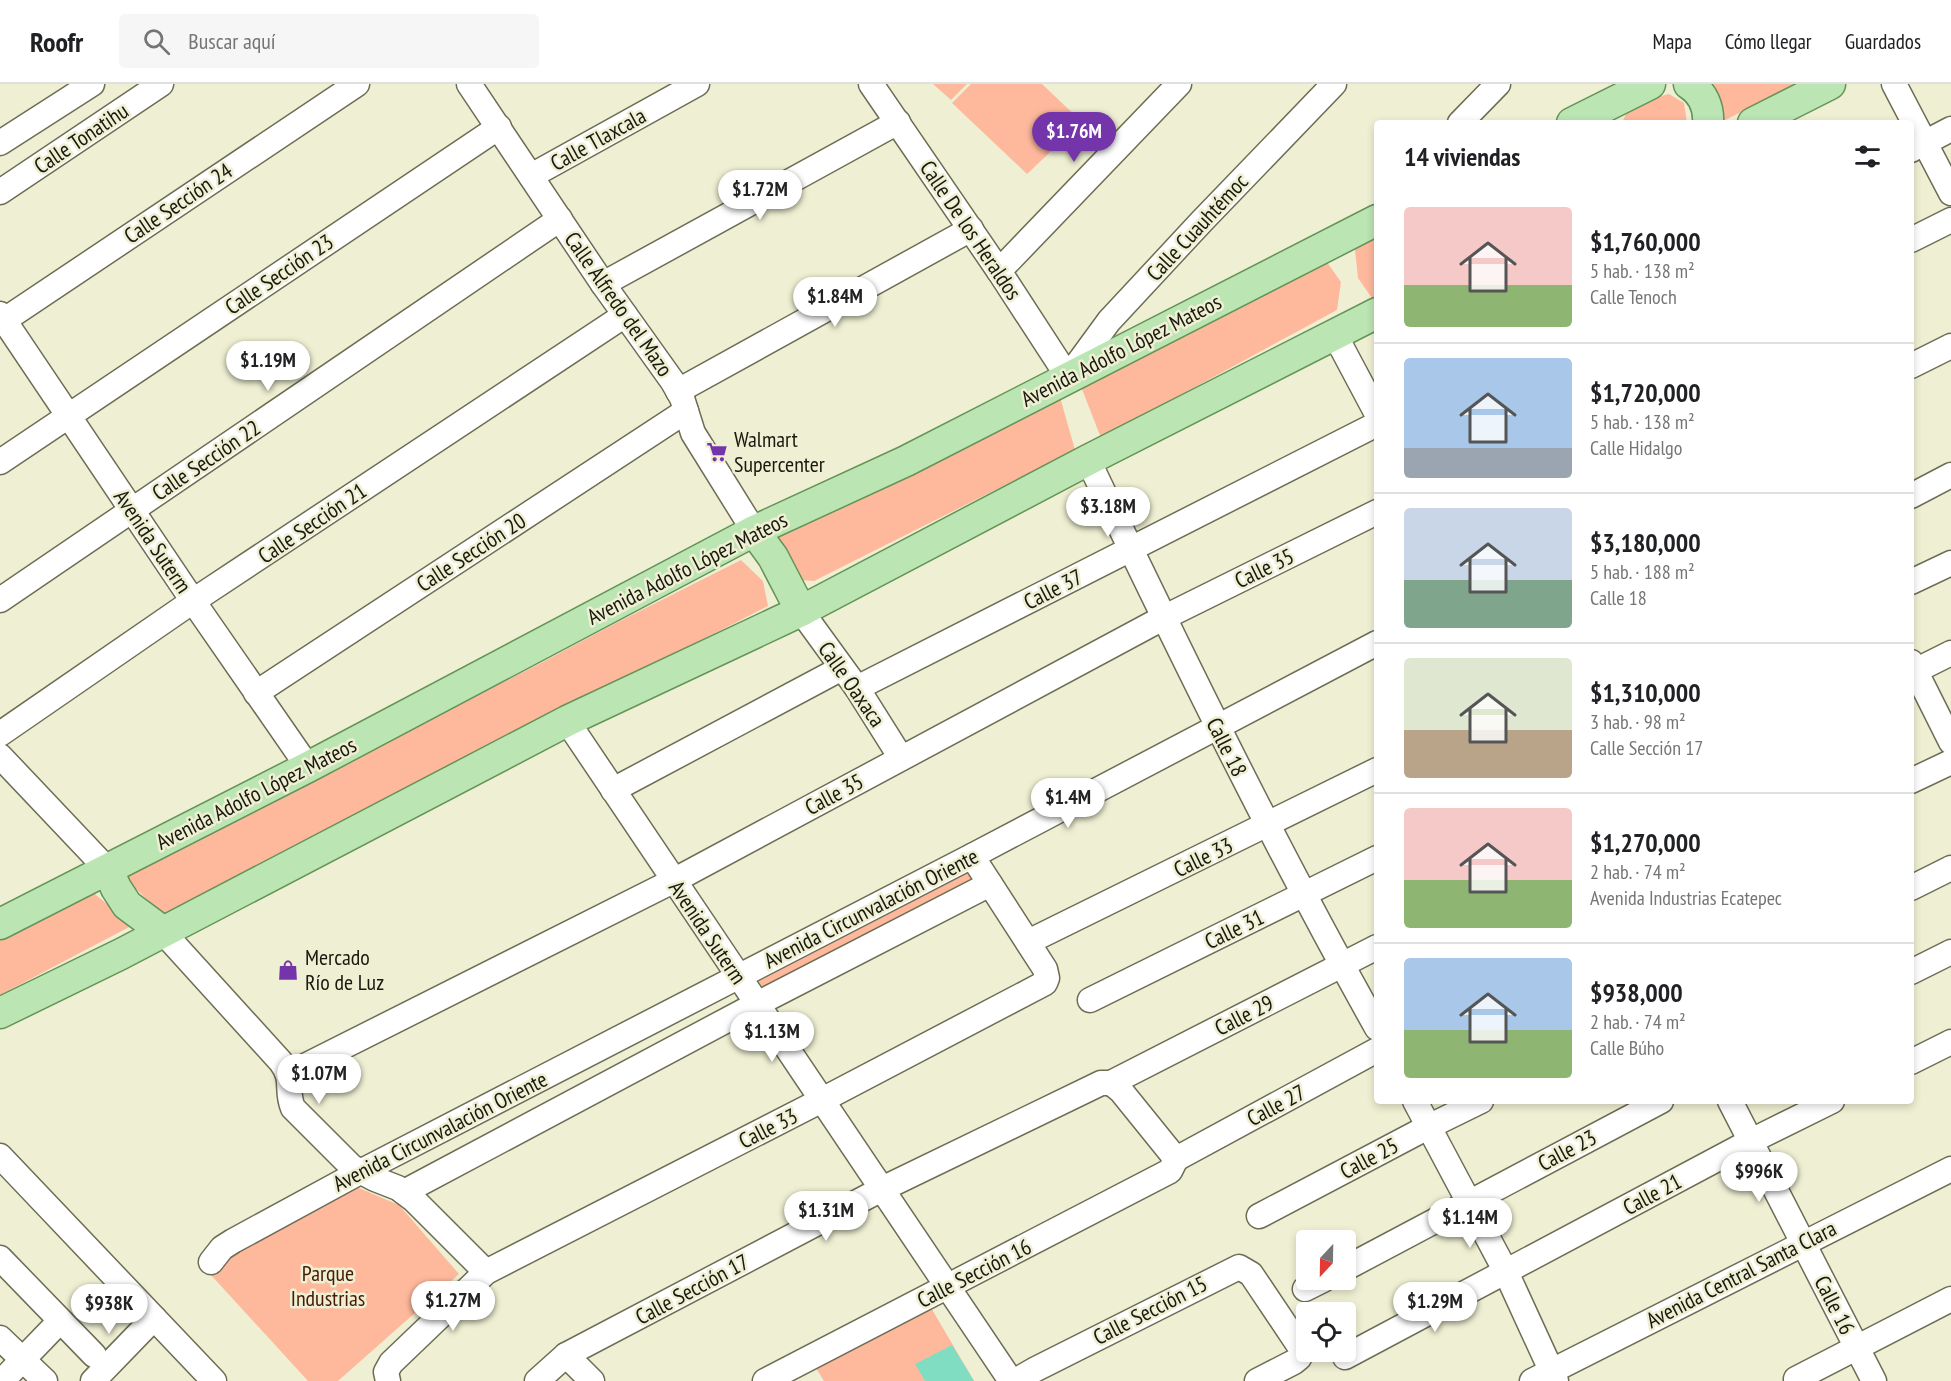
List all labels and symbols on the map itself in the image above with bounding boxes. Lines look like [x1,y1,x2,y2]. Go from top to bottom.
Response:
street label: Calle Tonatihu [29,96,133,180]
street label: Calle Tlaxcala [545,101,651,177]
pin: $1.76M [1025,112,1123,163]
street label: Calle De los Heraldos [914,155,1028,305]
street label: Calle Sección 24 [119,156,238,249]
street label: Calle Cuauhtémoc [1140,167,1254,286]
pin: $1.72M [711,170,809,221]
street label: Calle Alfredo del Mazo [559,226,679,382]
street label: Calle Sección 23 [220,228,338,320]
pin: $1.84M [786,277,884,328]
street label: Avenida Adolfo López Mateos [1016,287,1226,413]
pin: $1.19M [219,341,317,392]
street label: Calle Sección 22 [147,414,265,506]
place label: Walmart Supercenter [734,425,825,478]
supermarket icon: Walmart Supercenter [705,440,729,464]
street label: Calle Sección 21 [253,477,371,569]
street label: Avenida Suterm [108,484,198,598]
pin: $3.18M [1059,487,1157,538]
street label: Avenida Adolfo López Mateos [582,505,792,631]
street label: Calle Sección 20 [411,506,531,598]
street label: Calle 35 [1230,542,1298,594]
street label: Calle 37 [1019,562,1087,616]
street label: Calle Oaxaca [812,636,892,732]
street label: Calle 18 [1200,713,1254,781]
street label: Avenida Adolfo López Mateos [151,730,361,856]
street label: Calle 35 [800,767,868,821]
pin: $1.4M [1026,778,1110,829]
street label: Calle 33 [1169,831,1237,883]
street label: Avenida Circunvalación Oriente [759,842,983,974]
street label: Avenida Suterm [663,875,753,989]
street label: Calle 31 [1200,903,1268,955]
place label: Mercado Río de Luz [305,943,384,996]
shop icon: Mercado Río de Luz [276,958,300,982]
street label: Calle 29 [1210,988,1278,1042]
pin: $1.13M [723,1012,821,1063]
pin: $1.07M [270,1054,368,1105]
street label: Avenida Circunvalación Oriente [328,1065,552,1197]
street label: Calle 27 [1242,1078,1310,1132]
street label: Calle 33 [734,1101,802,1155]
street label: Calle 23 [1533,1123,1601,1177]
street label: Calle 25 [1335,1131,1403,1185]
pin: $996K [1717,1152,1801,1203]
street label: Calle 21 [1618,1167,1686,1221]
pin: $1.31M [777,1191,875,1242]
pin: $1.14M [1421,1198,1519,1249]
street label: Avenida Central Santa Clara [1641,1214,1841,1334]
north arrow [1296,1230,1356,1290]
street label: Calle Sección 16 [912,1232,1036,1314]
street label: Calle Sección 17 [630,1247,754,1331]
park label: Parque Industrias [291,1259,365,1312]
street label: Calle Sección 15 [1088,1269,1212,1351]
street label: Calle 16 [1808,1271,1862,1339]
pin: $1.27M [404,1281,502,1332]
pin: $1.29M [1386,1282,1484,1333]
pin: $938K [67,1284,151,1335]

